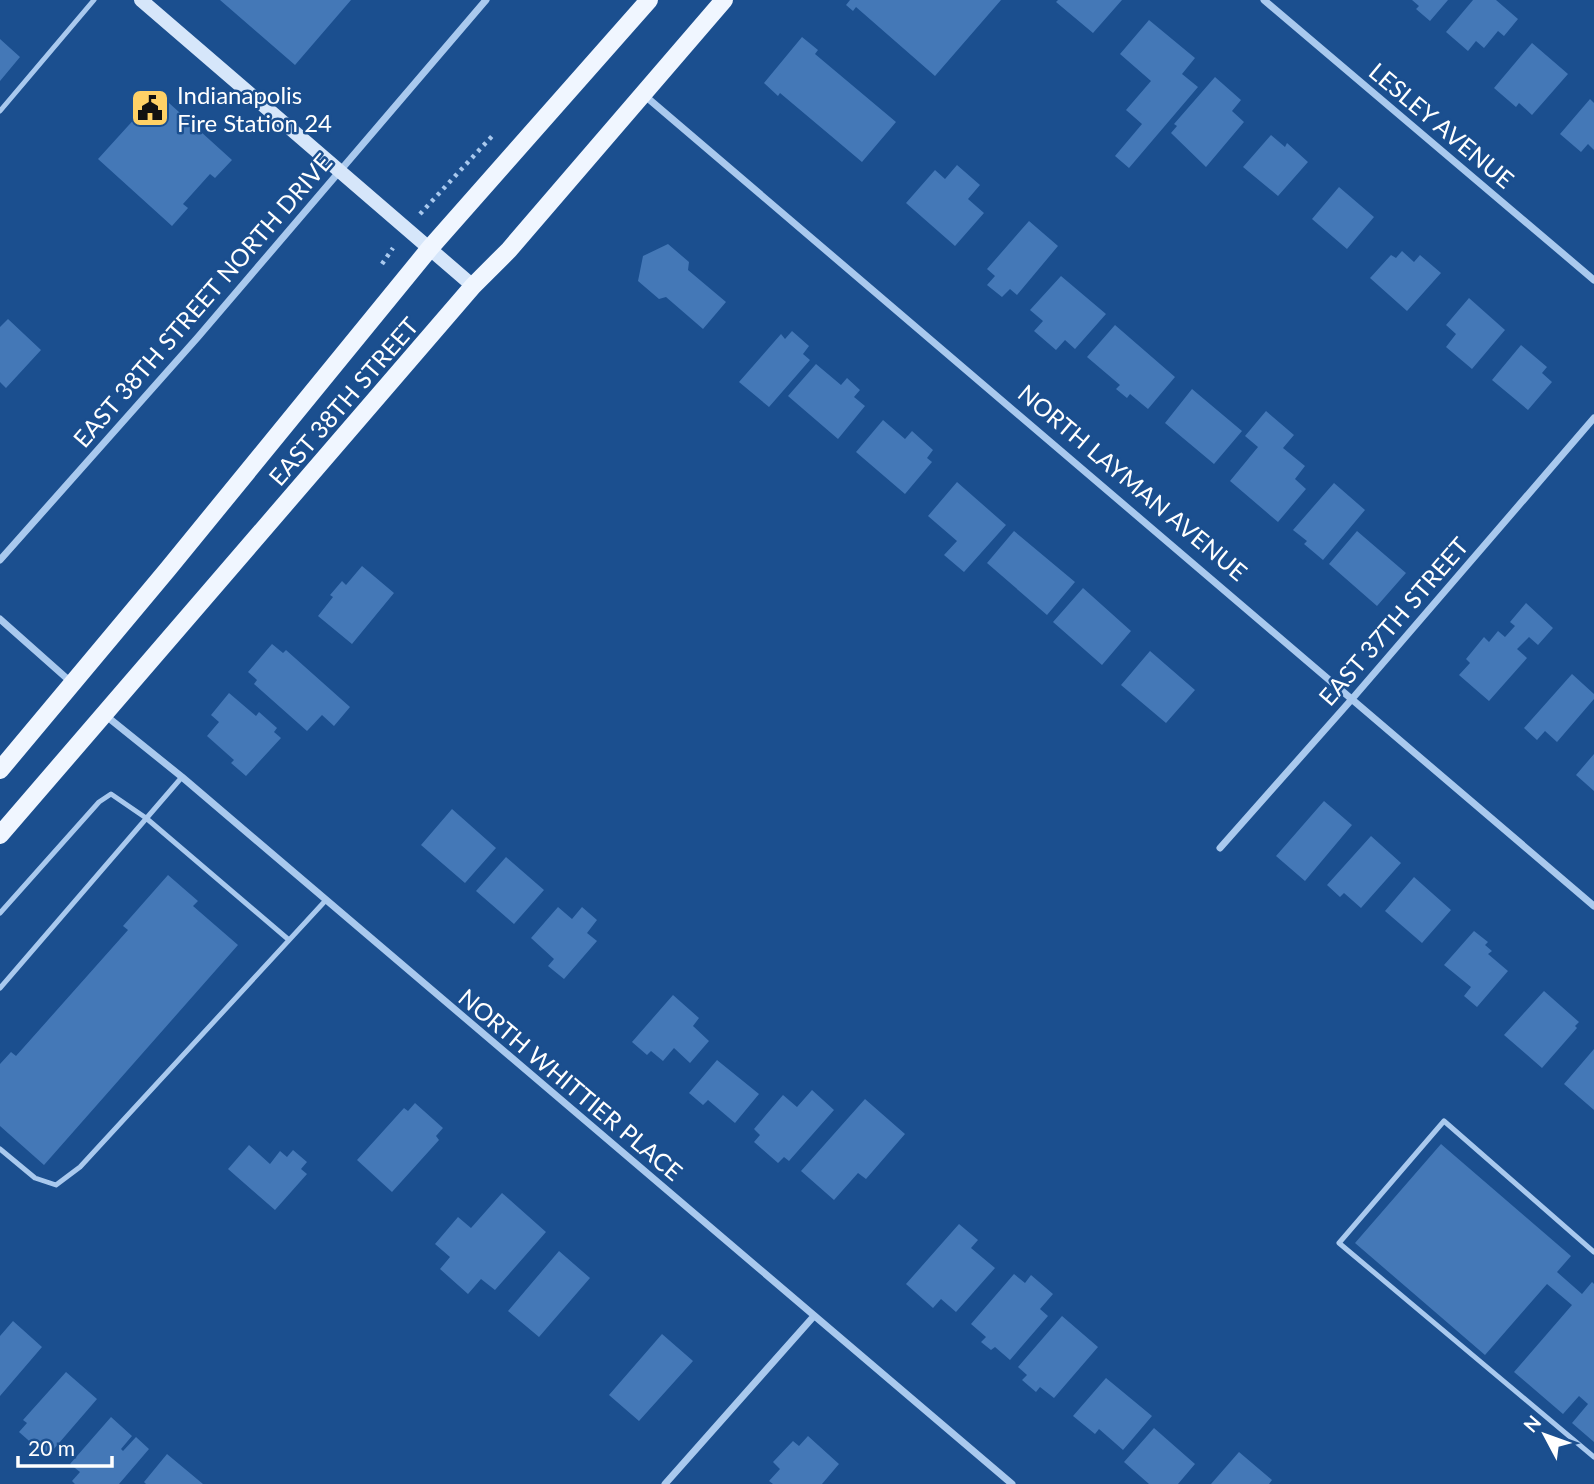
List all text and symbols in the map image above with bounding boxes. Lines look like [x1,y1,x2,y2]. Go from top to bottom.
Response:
street label: LESLEY AVENUE [1364,56,1520,194]
place label: Indianapolis Fire Station 24 [177,80,332,137]
public building icon: Indianapolis Fire Station 24 [129,87,171,129]
street label: EAST 38TH STREET NORTH DRIVE [67,147,337,453]
street label: EAST 38TH STREET [262,311,424,491]
street label: NORTH LAYMAN AVENUE [1013,378,1253,586]
street label: EAST 37TH STREET [1312,531,1474,711]
street label: NORTH WHITTIER PLACE [453,982,689,1186]
north arrow [1510,1400,1580,1470]
text: N [1518,1410,1545,1437]
scale bar [18,1424,112,1468]
text: 20 m [28,1435,75,1460]

